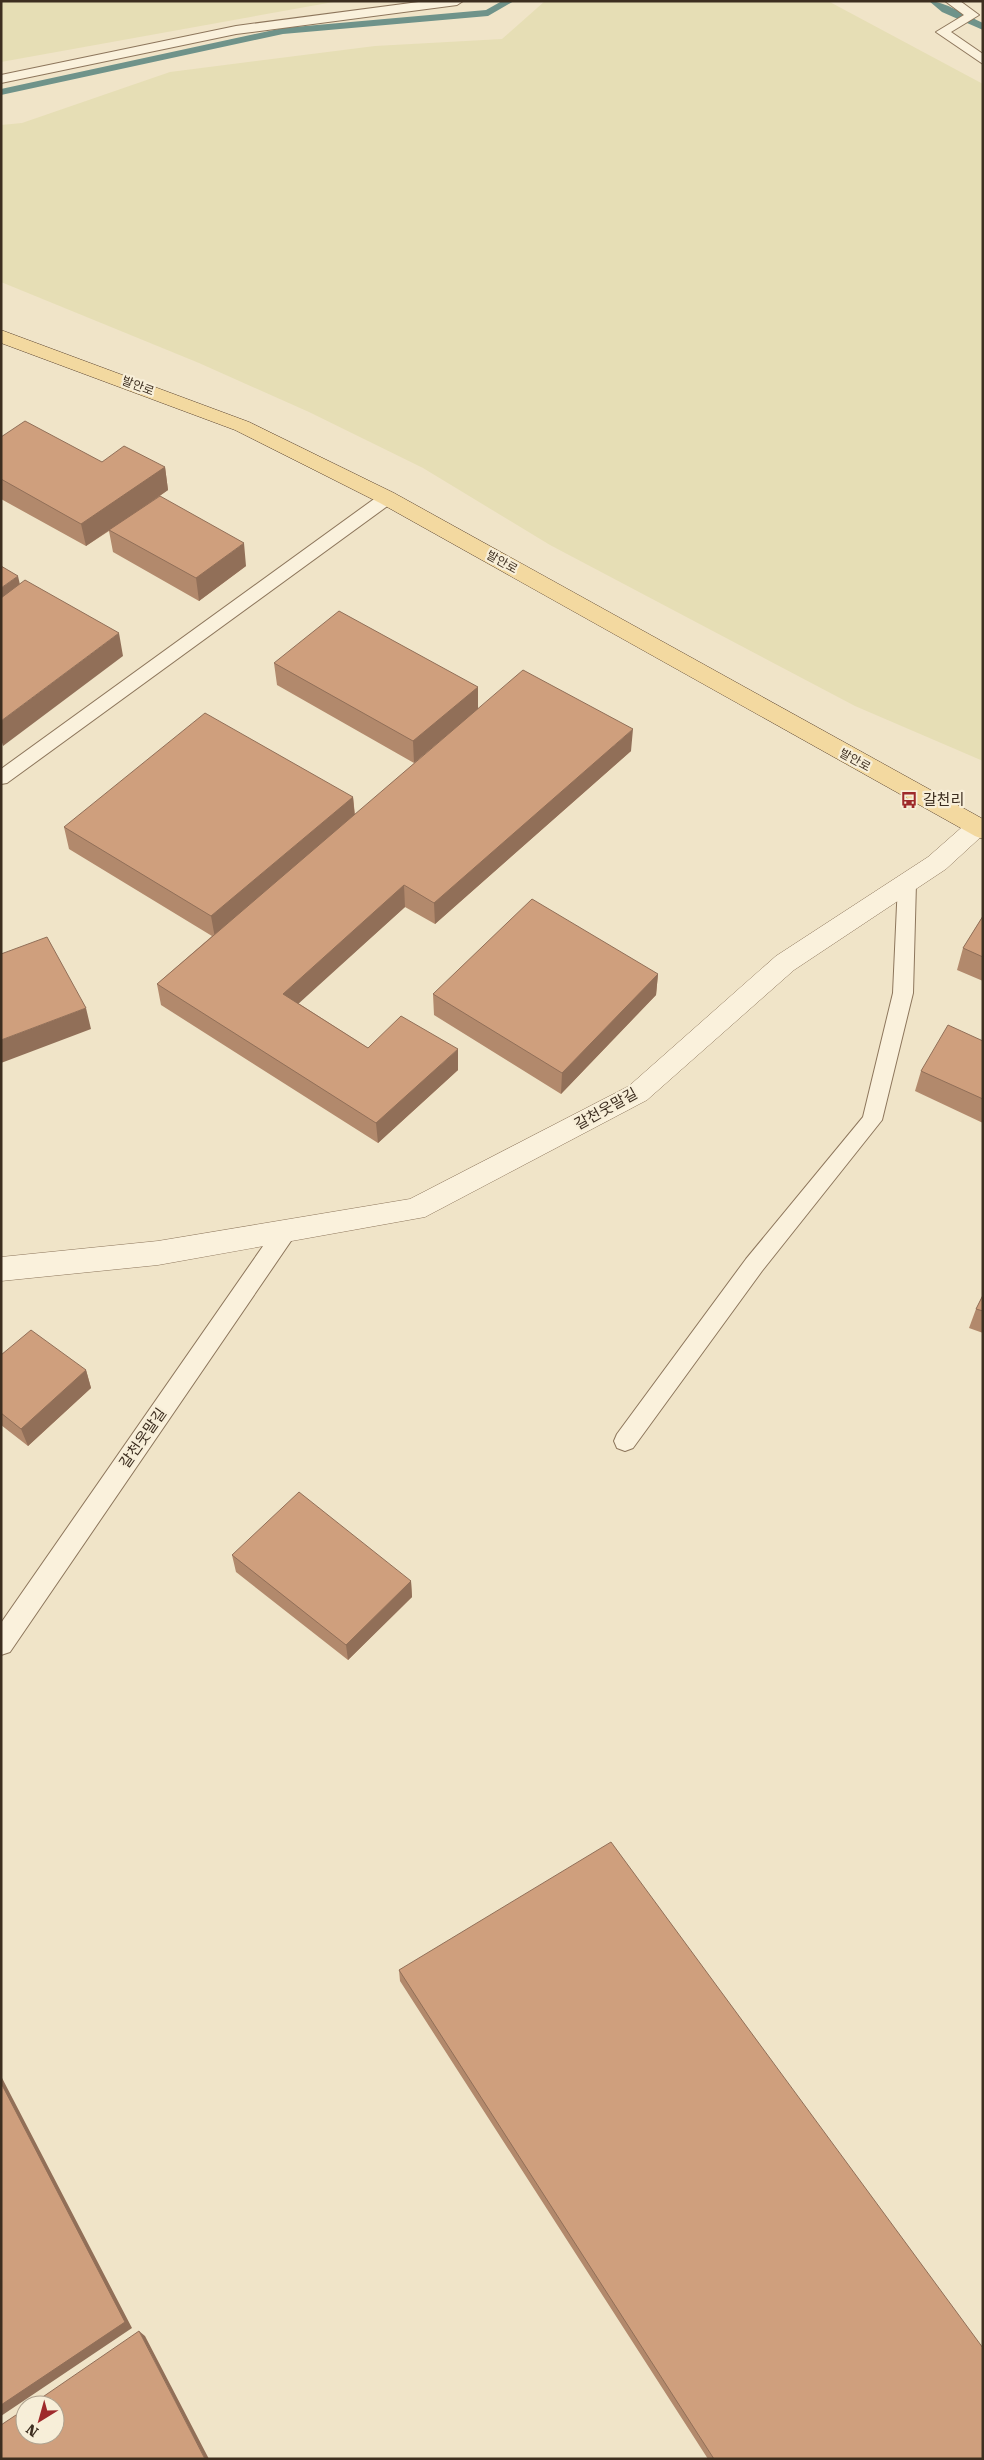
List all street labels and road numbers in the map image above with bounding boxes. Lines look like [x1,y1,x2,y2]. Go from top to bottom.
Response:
street label: 발안로 [120,374,156,398]
street label: 발안로 [484,548,520,576]
street label: 발안로 [837,746,873,774]
street label: 갈천웃말길 [571,1084,641,1134]
street label: 갈천웃말길 [116,1405,170,1471]

